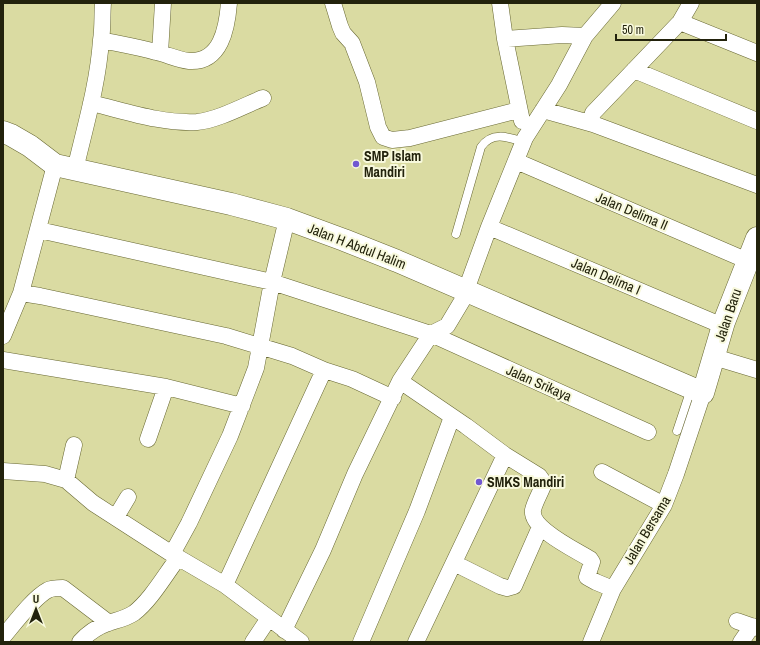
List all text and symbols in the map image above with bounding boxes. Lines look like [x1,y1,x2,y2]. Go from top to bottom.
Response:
scale bar [616,16,726,42]
text: 50 m [622,22,644,38]
place label: SMP Islam Mandiri [364,147,421,181]
marker: SMP Islam Mandiri [351,159,361,169]
street label: Jalan Delima II [593,188,671,234]
street label: Jalan H Abdul Halim [305,219,409,273]
street label: Jalan Delima I [569,253,643,299]
street label: Jalan Baru [711,286,745,344]
street label: Jalan Srikaya [504,361,575,406]
place label: SMKS Mandiri [487,473,564,491]
marker: SMKS Mandiri [474,477,484,487]
street label: Jalan Bersama [620,492,675,567]
north arrow [16,589,56,629]
text: U [33,592,39,606]

